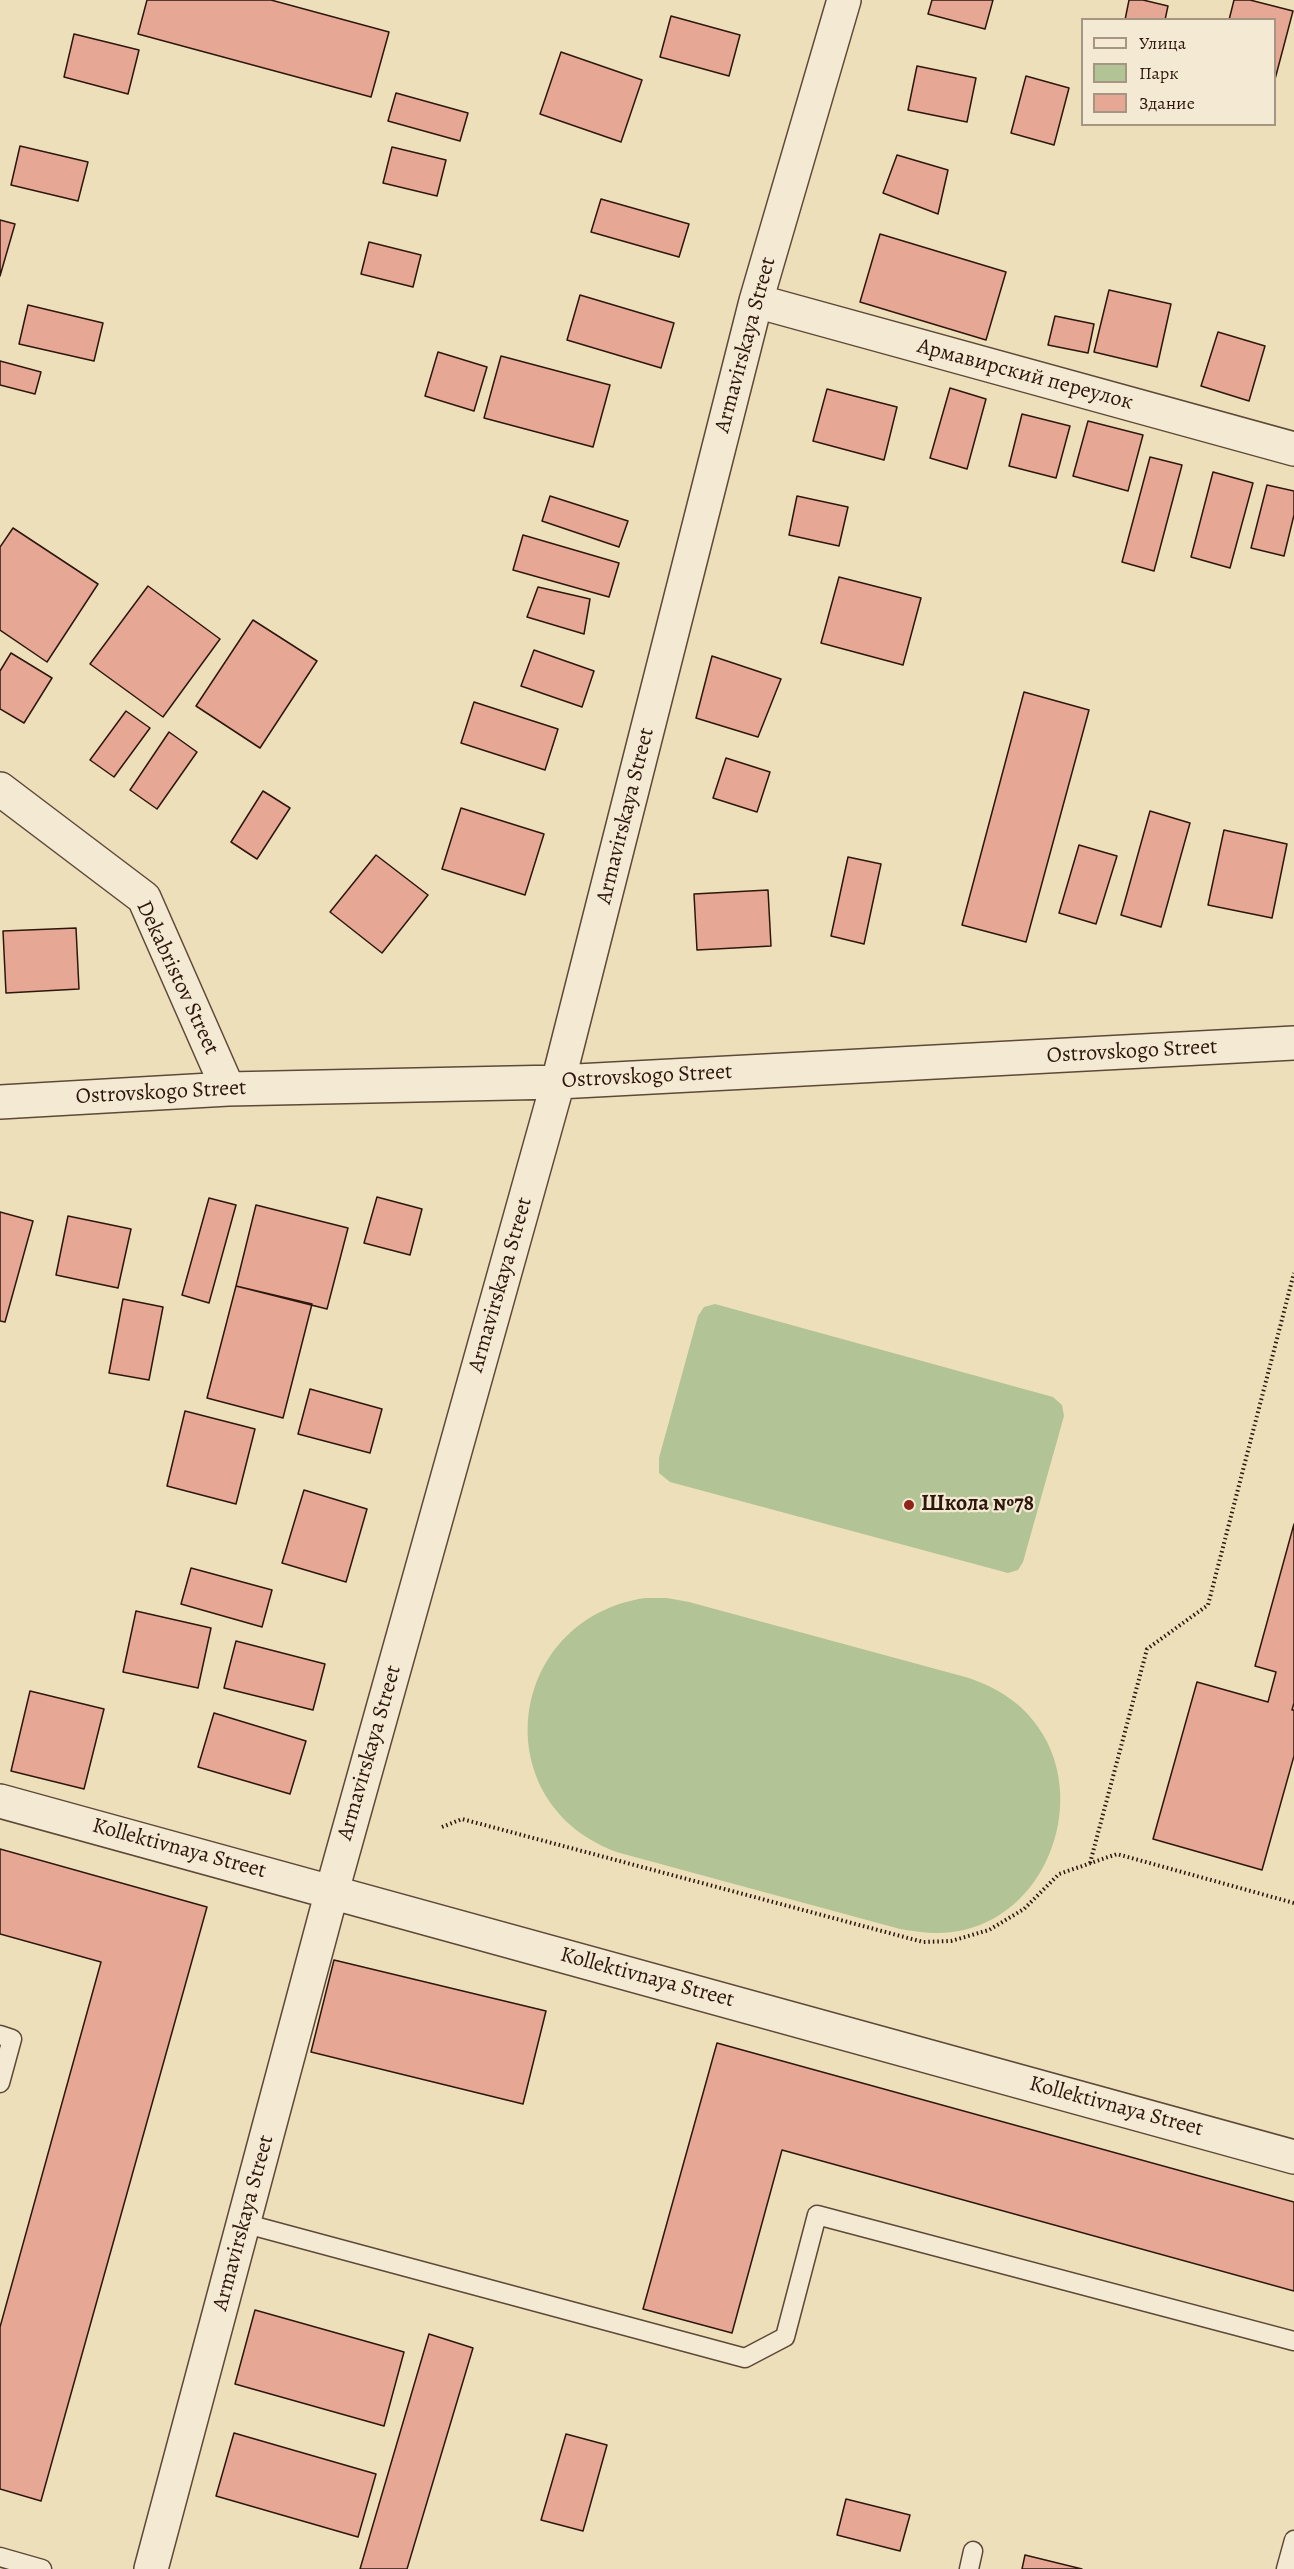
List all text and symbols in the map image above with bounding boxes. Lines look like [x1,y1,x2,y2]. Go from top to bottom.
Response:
legend [1081,18,1276,126]
text: Улица [1139,31,1186,55]
text: Парк [1139,61,1179,85]
text: Здание [1139,91,1195,115]
street label: Armavirskaya Street [710,254,782,436]
street label: Армавирский переулок [914,333,1136,417]
street label: Armavirskaya Street [591,725,661,907]
street label: Dekabristov Street [130,897,224,1059]
street label: Ostrovskogo Street [1046,1034,1218,1070]
street label: Ostrovskogo Street [561,1059,733,1095]
street label: Ostrovskogo Street [75,1075,247,1111]
street label: Armavirskaya Street [463,1194,539,1376]
place label: Школа №78 [921,1492,1034,1518]
marker: Школа №78 [902,1498,916,1512]
street label: Armavirskaya Street [332,1662,408,1844]
street label: Kollektivnaya Street [89,1813,269,1885]
street label: Kollektivnaya Street [557,1942,737,2014]
street label: Kollektivnaya Street [1026,2071,1206,2143]
street label: Armavirskaya Street [208,2132,280,2314]

